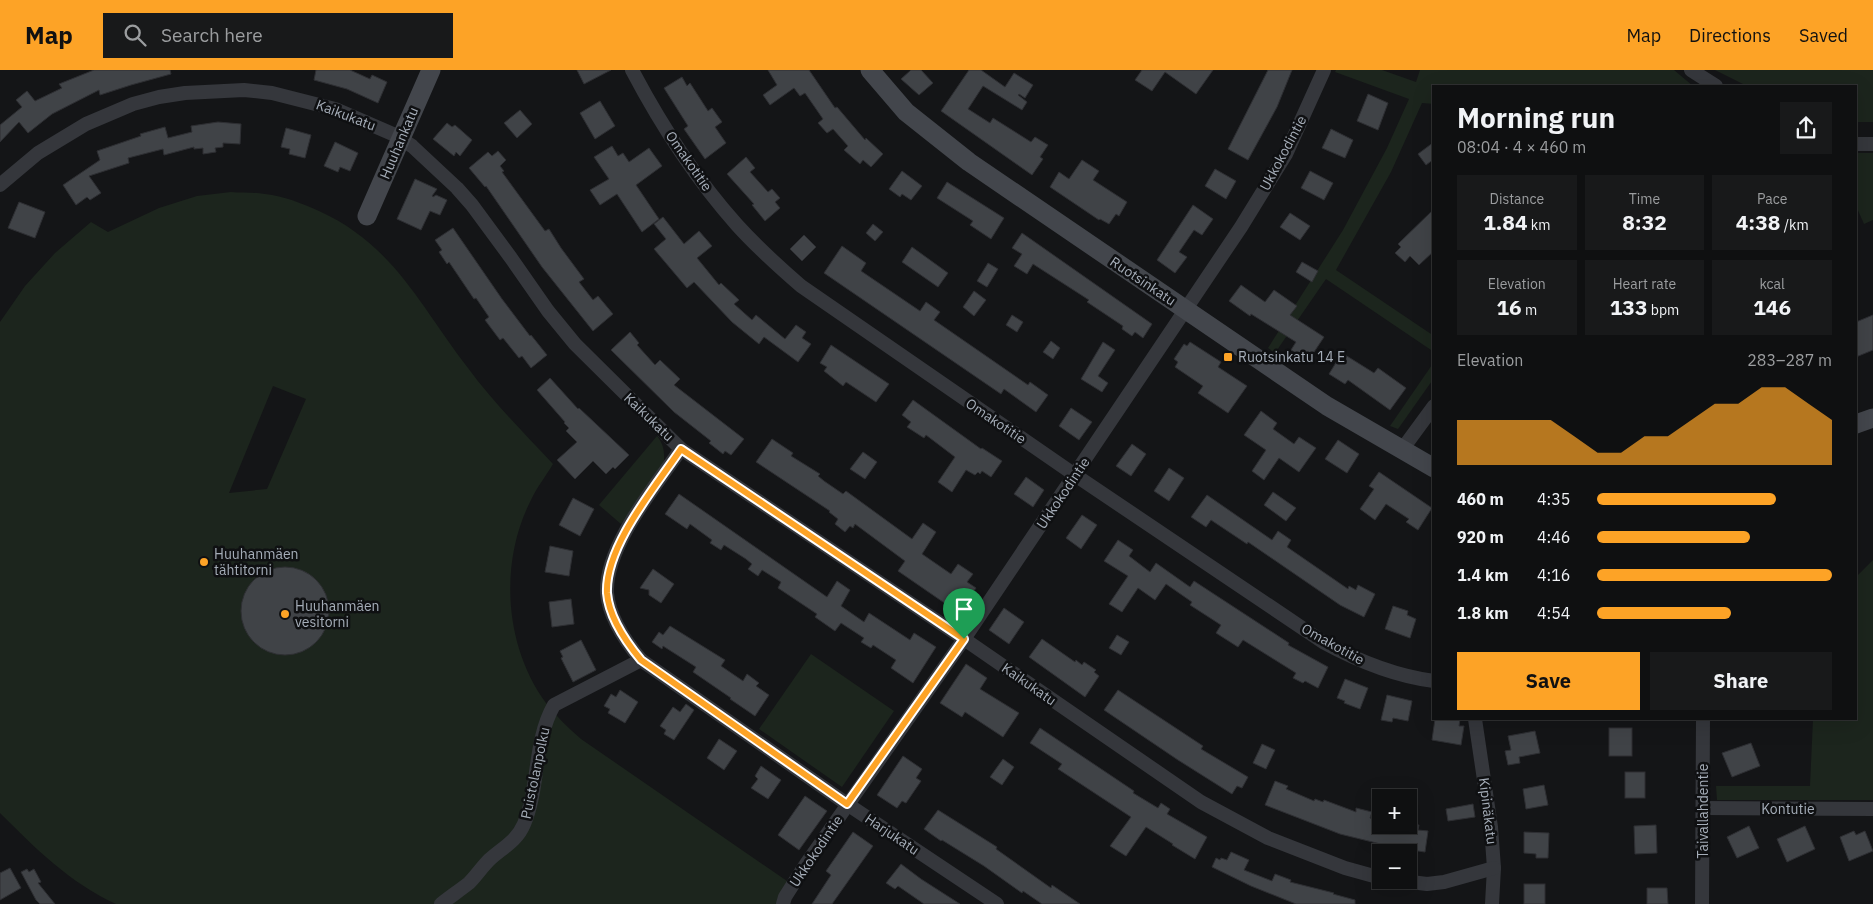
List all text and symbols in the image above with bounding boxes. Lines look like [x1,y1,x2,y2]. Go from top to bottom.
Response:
search box [103,13,453,58]
text: Map [25,19,73,51]
icon: search [121,21,149,49]
text: Search here [161,23,263,47]
text: Map [1626,24,1661,47]
text: Directions [1689,24,1771,47]
text: Saved [1799,24,1848,47]
street label: Kaikukatu [314,95,378,135]
text: Morning run [1457,99,1615,136]
button: share [1780,102,1832,154]
street label: Huuhankatu [376,104,422,182]
street label: Ukkokodintie [1256,112,1310,194]
street label: Omakotitie [662,128,716,195]
text: 08:04 · 4 × 460 m [1457,137,1586,157]
text: Distance [1490,190,1544,208]
text: Time [1629,190,1660,208]
text: Pace [1757,190,1787,208]
text: 1.84 [1483,208,1528,236]
text: 8:32 [1622,208,1667,236]
text: 4:38 [1736,208,1780,236]
text: km [1528,216,1550,234]
text: /km [1780,216,1809,234]
street label: Ruotsinkatu [1107,252,1179,310]
text: Elevation [1488,275,1546,293]
text: Heart rate [1613,275,1676,293]
text: kcal [1759,275,1785,293]
text: 16 [1496,293,1522,321]
text: 133 [1610,293,1648,321]
text: 146 [1753,293,1791,321]
text: m [1522,301,1537,319]
text: bpm [1648,301,1679,319]
place label: Ruotsinkatu 14 E [1238,348,1345,366]
text: Elevation [1457,350,1523,370]
text: 283–287 m [1747,350,1832,370]
marker: Ruotsinkatu 14 E [1222,351,1234,363]
street label: Kaikukatu [620,389,678,445]
street label: Omakotitie [962,394,1030,448]
street label: Ukkokodintie [1032,454,1094,532]
text: 460 m [1457,489,1504,509]
text: 4:35 [1537,489,1570,509]
text: 920 m [1457,527,1504,547]
text: 4:46 [1537,527,1570,547]
place label: Huuhanmäen tähtitorni [214,545,299,579]
marker: Huuhanmäen tähtitorni [198,556,210,568]
text: 1.4 km [1457,565,1508,585]
text: 4:16 [1537,565,1570,585]
pin [943,588,985,639]
icon: arrive [950,595,978,623]
place label: Huuhanmäen vesitorni [295,597,380,631]
text: 1.8 km [1457,603,1508,623]
text: 4:54 [1537,603,1570,623]
marker: Huuhanmäen vesitorni [279,608,291,620]
street label: Omakotitie [1298,619,1368,669]
button: Save [1457,652,1640,710]
button: Share [1650,652,1832,710]
street label: Kaikukatu [998,659,1060,709]
street label: Puistolanpolku [516,725,554,821]
street label: Taivallahdentie [1694,763,1712,859]
street label: Kipinäkatu [1475,777,1501,845]
map controls [1372,789,1417,889]
button: + [1372,789,1417,834]
street label: Kontutie [1761,800,1815,818]
street label: Harjukatu [861,809,923,859]
street label: Ukkokodintie [785,812,847,890]
button: − [1372,844,1417,889]

